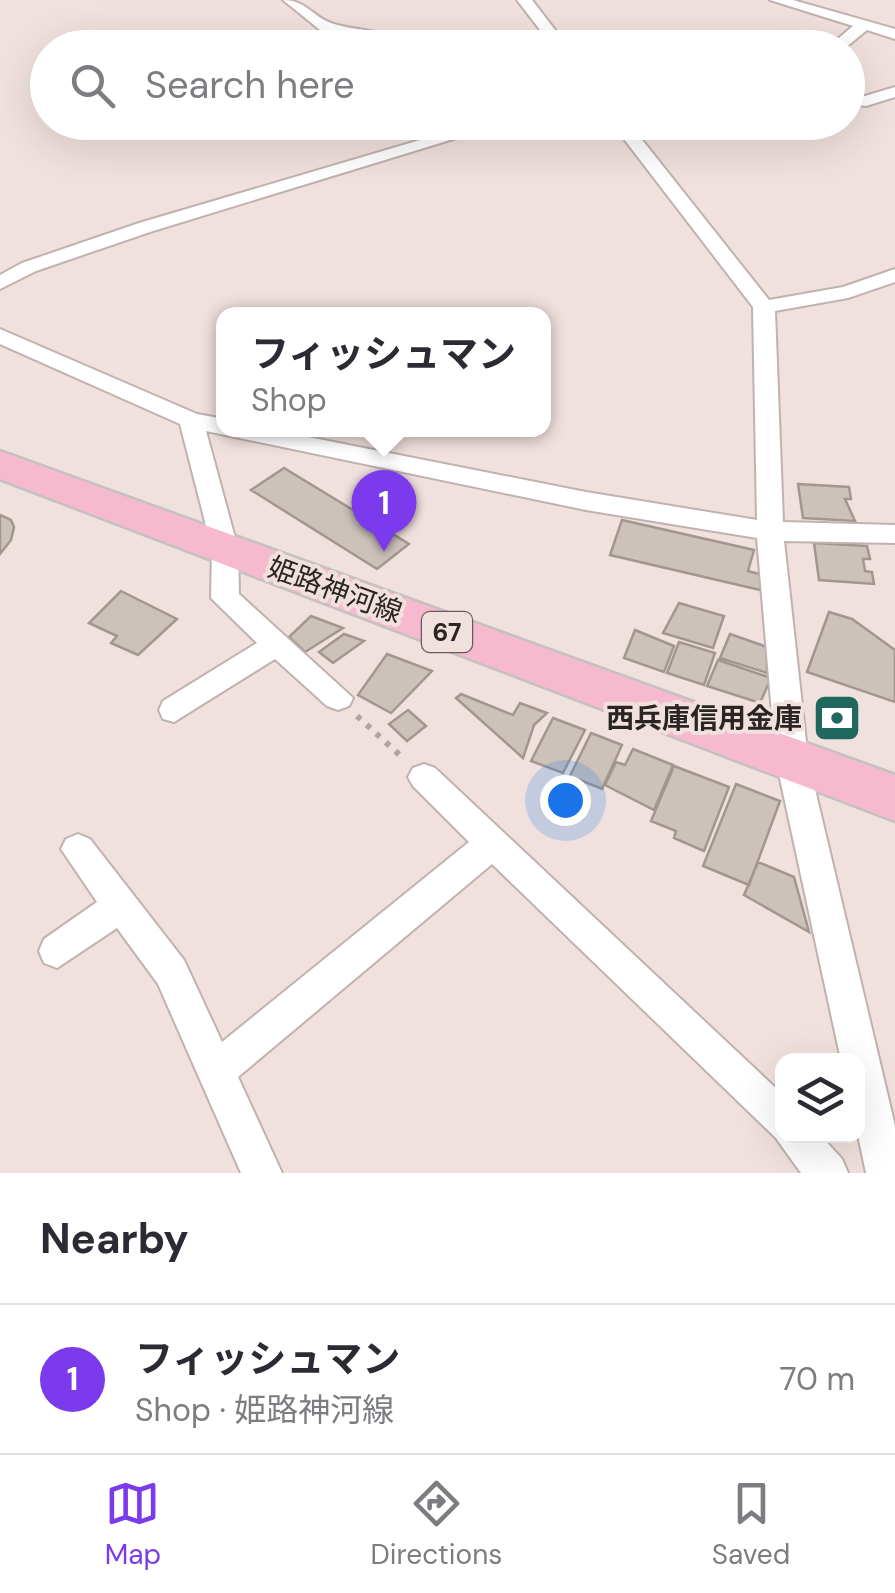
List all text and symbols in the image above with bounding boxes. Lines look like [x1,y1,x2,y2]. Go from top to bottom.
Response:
search box [30,30,865,140]
icon: search [65,58,120,113]
text: Search here [145,60,355,110]
popup [216,307,551,437]
text: フィッシュマン [251,329,516,379]
text: Shop [251,379,327,421]
pin: 1 [352,470,416,552]
street label: 姫路神河線 [263,549,407,631]
road number: 67 [422,612,472,652]
bank icon: 西兵庫信用金庫 [811,692,863,744]
place label: 西兵庫信用金庫 [606,700,802,737]
your location [540,775,591,826]
map controls [775,1053,865,1143]
button: layers [775,1053,865,1143]
text: Nearby [40,1211,189,1266]
text: フィッシュマン [135,1334,400,1384]
text: 1 [67,1358,78,1400]
text: 70 m [779,1358,855,1400]
text: Shop · 姫路神河線 [135,1389,394,1431]
tab: Map [105,1476,161,1573]
tab: Directions [371,1476,502,1573]
tab: Saved [712,1476,790,1573]

